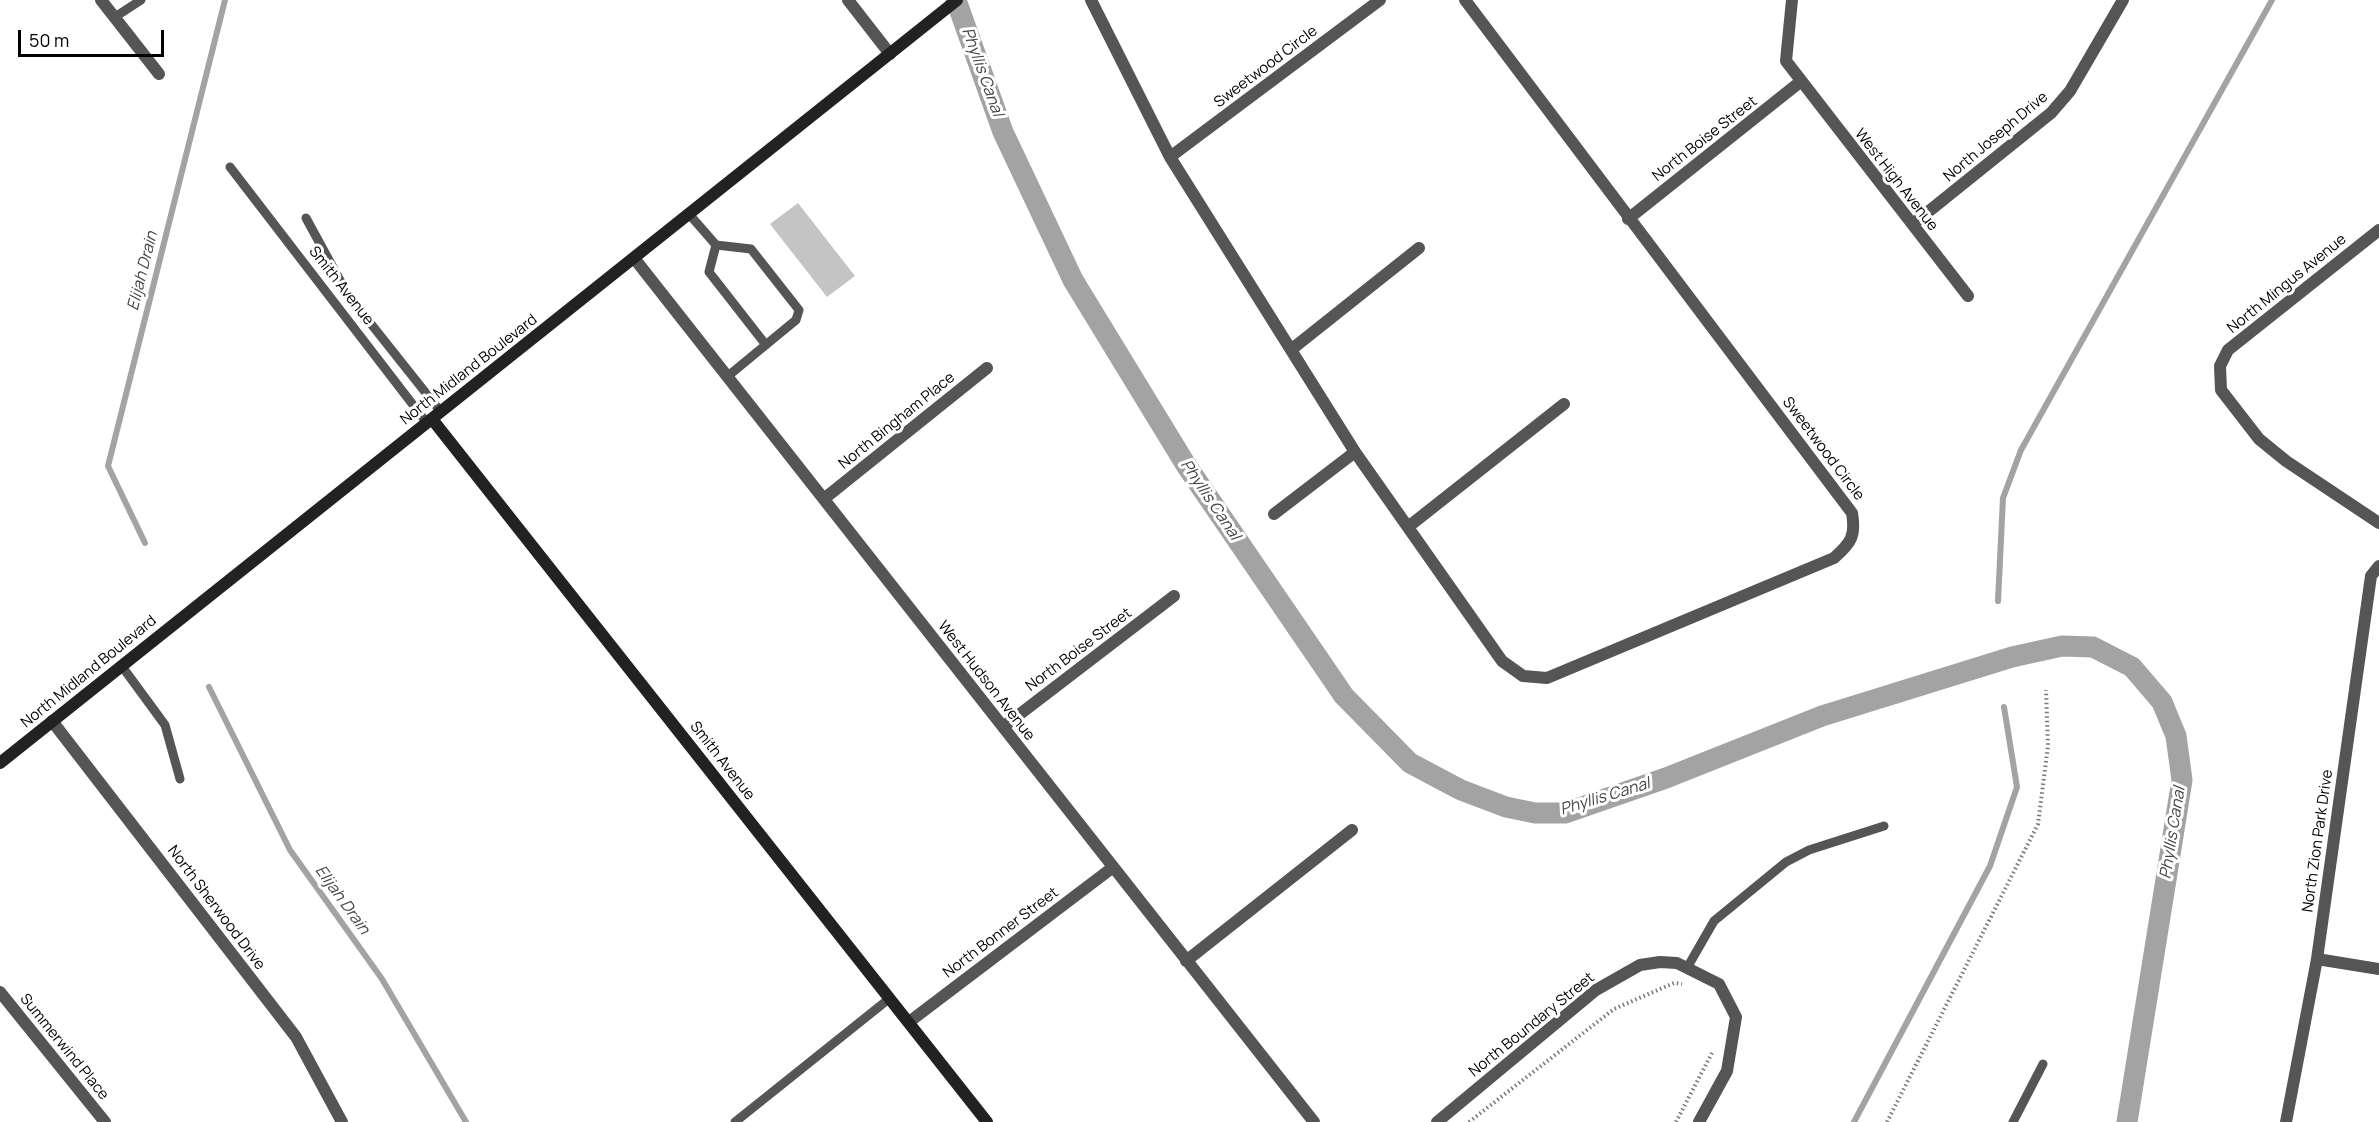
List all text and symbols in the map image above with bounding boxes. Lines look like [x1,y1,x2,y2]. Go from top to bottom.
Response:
scale bar [21,18,166,56]
street label: Sweetwood Circle [1211,22,1321,112]
water label: Phyllis Canal [957,25,1007,119]
text: 50 m [29,28,69,52]
street label: North Joseph Drive [1940,88,2052,186]
street label: North Boise Street [1649,93,1761,185]
street label: West High Avenue [1851,125,1941,235]
water label: Elijah Drain [124,230,162,312]
street label: North Mingus Avenue [2224,231,2350,337]
street label: Smith Avenue [305,243,377,329]
street label: North Midland Boulevard [397,311,541,429]
street label: North Bingham Place [836,369,958,473]
street label: Sweetwood Circle [1778,394,1868,504]
water label: Phyllis Canal [1176,456,1244,544]
street label: North Boise Street [1023,604,1135,696]
street label: North Midland Boulevard [18,612,160,732]
street label: West Hudson Avenue [934,618,1038,744]
street label: Smith Avenue [686,718,758,804]
street label: North Zion Park Drive [2299,768,2337,914]
water label: Phyllis Canal [1558,774,1652,820]
water label: Phyllis Canal [2156,786,2190,880]
street label: North Sherwood Drive [163,842,269,974]
water label: Elijah Drain [311,862,373,938]
street label: North Bonner Street [940,884,1062,982]
street label: North Boundary Street [1466,969,1598,1081]
street label: Summerwind Place [16,990,112,1104]

